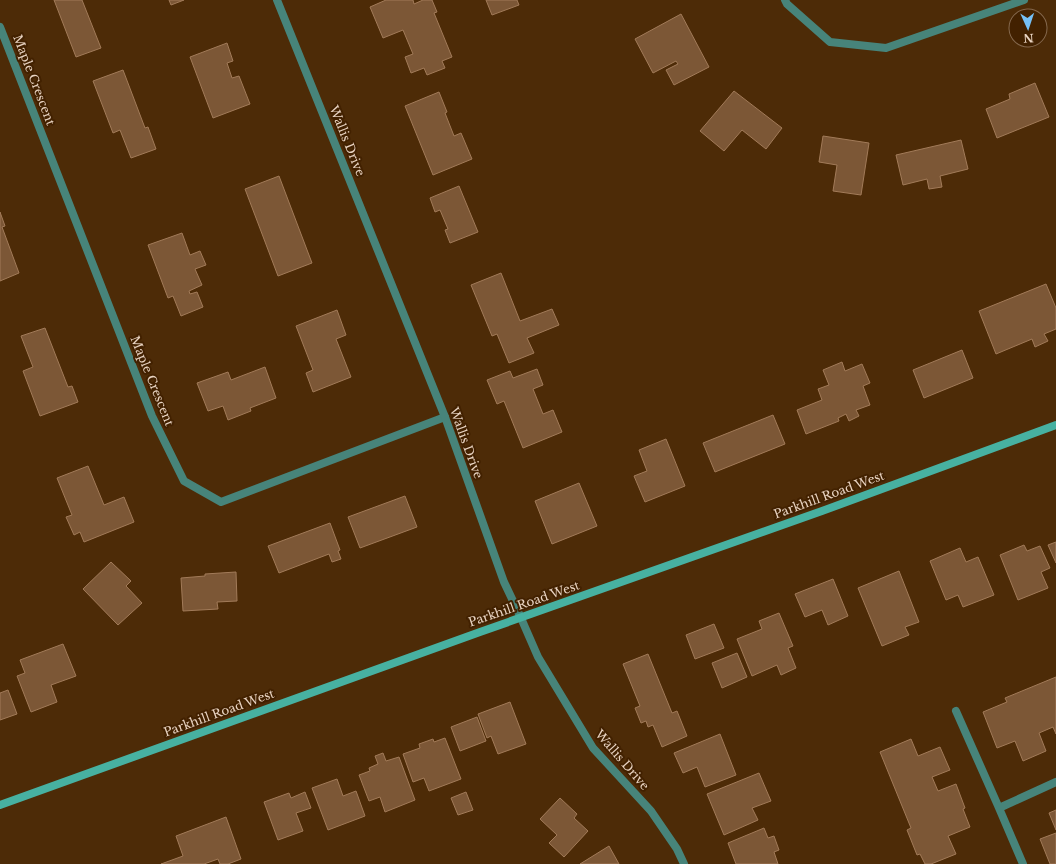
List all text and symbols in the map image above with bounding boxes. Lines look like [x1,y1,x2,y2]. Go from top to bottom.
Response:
north arrow [1008,8,1048,48]
text: N [1022,31,1034,45]
street label: Maple Crescent [10,32,59,128]
street label: Wallis Drive [326,102,368,178]
street label: Maple Crescent [128,334,178,428]
street label: Wallis Drive [446,404,486,481]
street label: Parkhill Road West [772,467,887,521]
street label: Parkhill Road West [466,577,582,630]
street label: Parkhill Road West [162,685,277,739]
street label: Wallis Drive [592,726,653,793]

